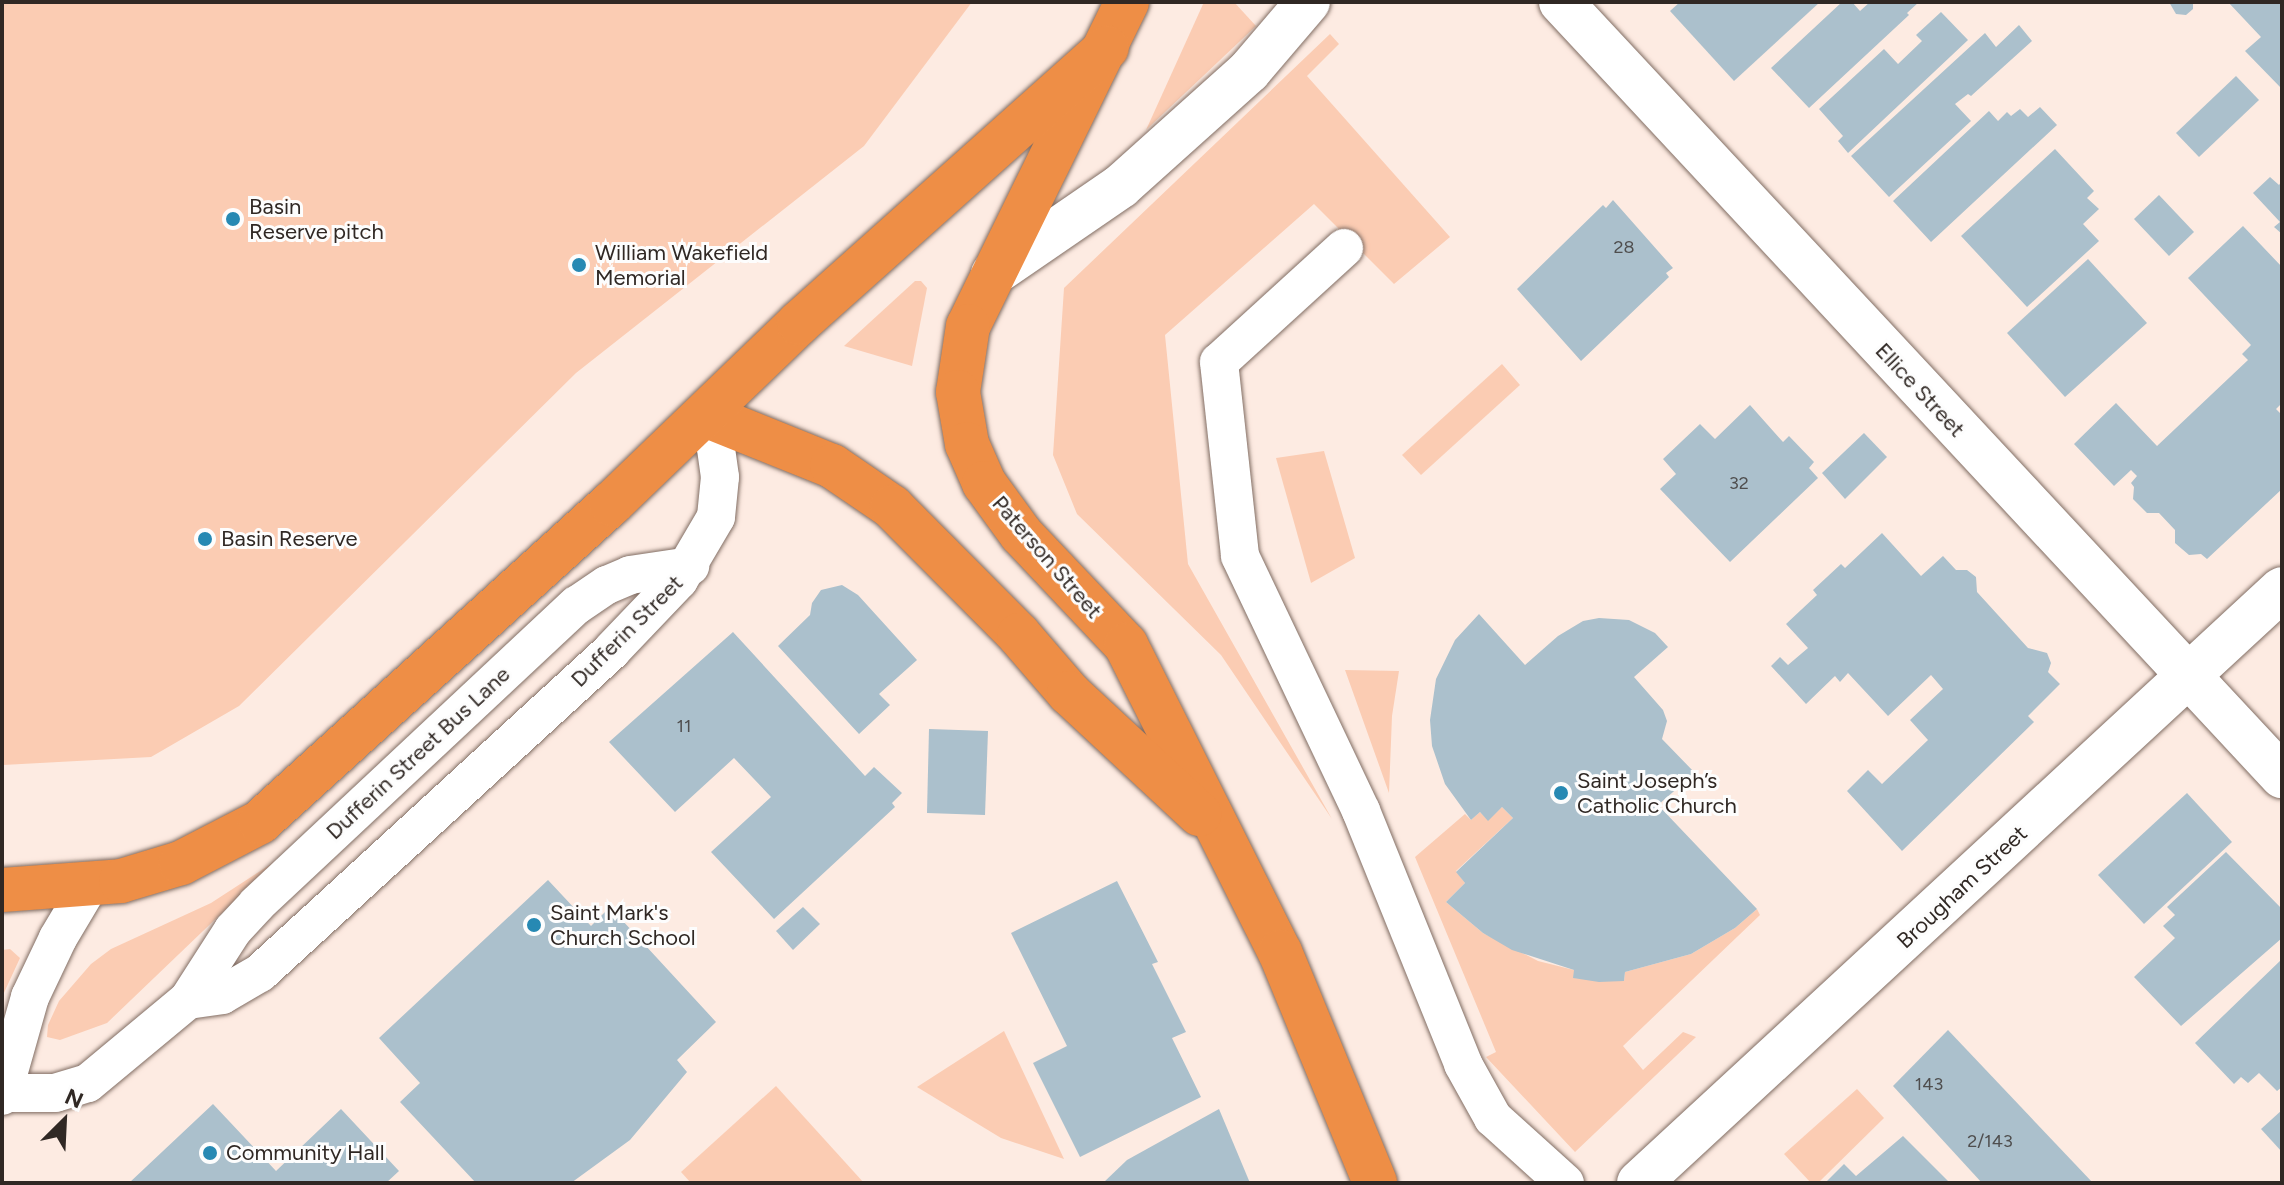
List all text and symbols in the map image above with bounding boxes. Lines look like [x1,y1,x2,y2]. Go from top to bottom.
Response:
place label: Basin Reserve pitch [249,193,384,244]
marker: Basin Reserve pitch [224,210,242,228]
house number: 28 [1613,236,1635,258]
place label: William Wakefield Memorial [595,239,768,290]
marker: William Wakefield Memorial [570,256,588,274]
street label: Ellice Street [1870,338,1970,442]
house number: 32 [1729,472,1749,494]
street label: Paterson Street [987,490,1107,624]
place label: Basin Reserve [221,526,357,552]
marker: Basin Reserve [196,530,214,548]
street label: Dufferin Street [566,570,688,692]
street label: Dufferin Street Bus Lane [321,661,515,845]
house number: 11 [677,715,691,737]
place label: Saint Joseph’s Catholic Church [1577,767,1737,818]
marker: Saint Joseph’s Catholic Church [1552,784,1570,802]
street label: Brougham Street [1892,820,2032,954]
place label: Saint Mark's Church School [550,899,696,950]
marker: Saint Mark's Church School [525,916,543,934]
house number: 143 [1915,1073,1943,1095]
north arrow [24,1081,104,1161]
text: N [61,1083,87,1114]
house number: 2/143 [1967,1130,2013,1152]
place label: Community Hall [226,1140,384,1166]
marker: Community Hall [201,1144,219,1162]

